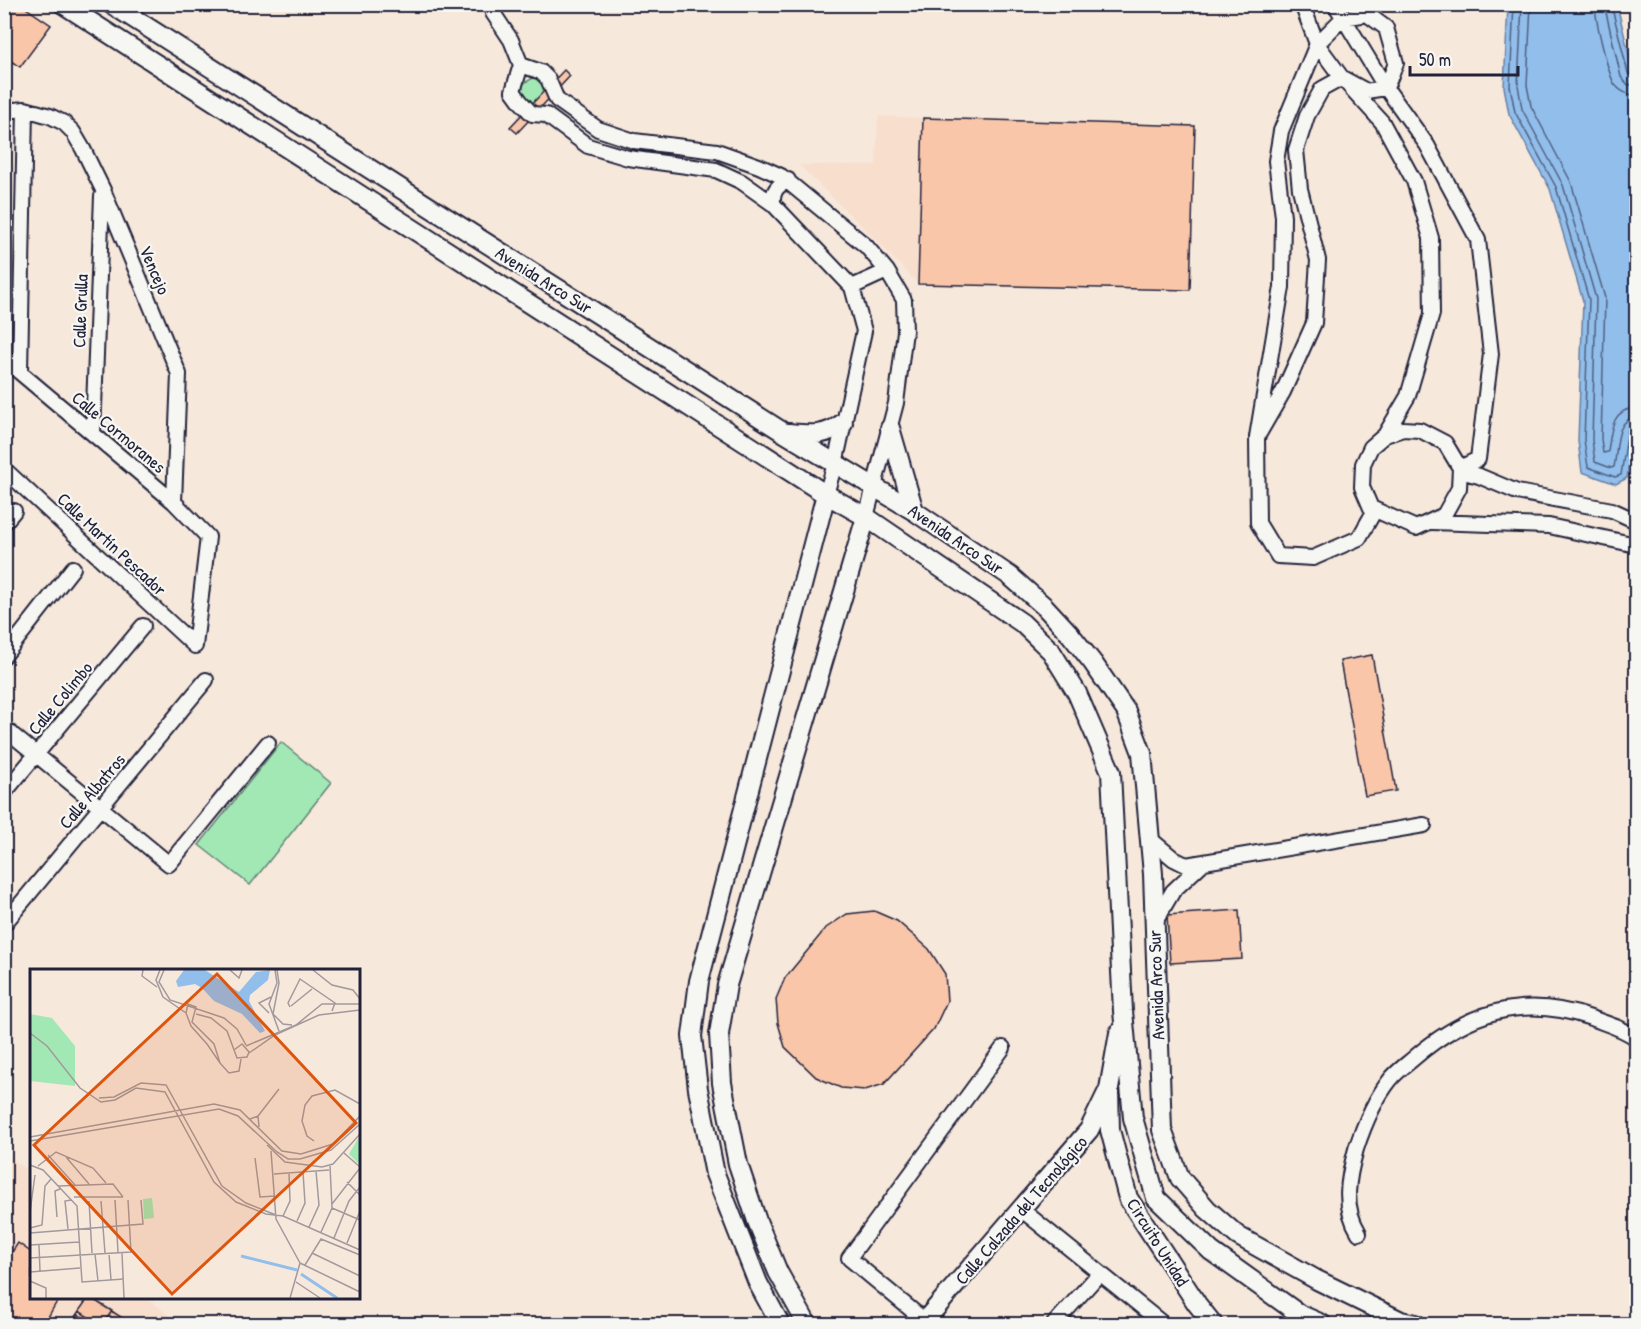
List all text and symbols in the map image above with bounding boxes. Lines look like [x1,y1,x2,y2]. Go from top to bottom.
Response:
scale bar [1410,39,1518,77]
text: 50 m [1419,47,1451,72]
street label: Avenida Arco Sur [491,240,597,320]
street label: Vencejo [134,242,176,298]
street label: Calle Grulla [66,274,94,348]
street label: Calle Cormoranes [67,385,171,479]
street label: Calle Martín Pescador [52,487,172,601]
street label: Avenida Arco Sur [903,498,1009,580]
street label: Calle Colimbo [22,656,98,740]
street label: Calle Albatros [53,748,131,834]
street label: Avenida Arco Sur [1142,930,1170,1040]
inset map [30,969,360,1299]
street label: Calle Calzada del Tecnológico [949,1130,1093,1290]
street label: Circuito Unidad [1121,1193,1195,1291]

